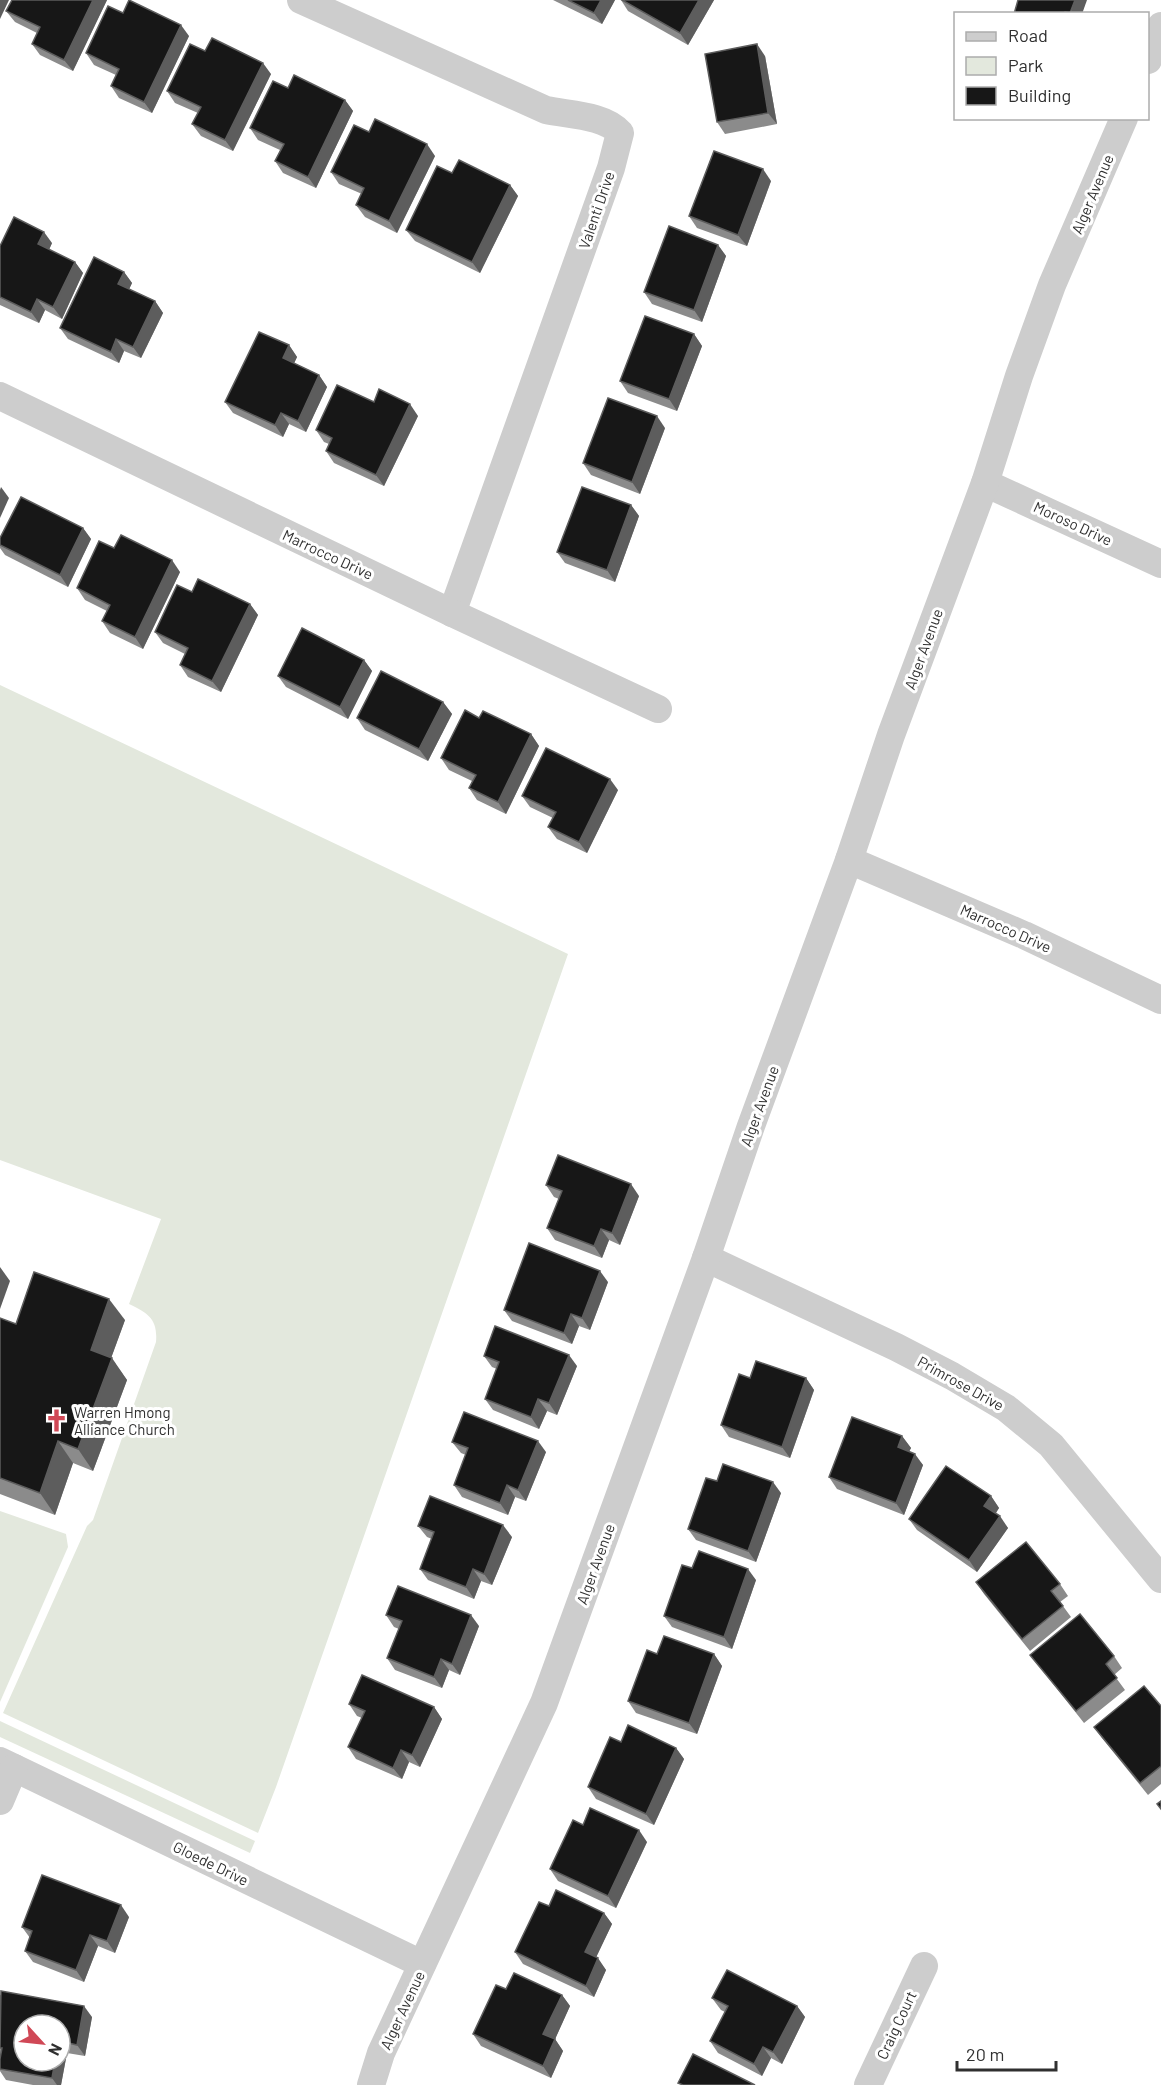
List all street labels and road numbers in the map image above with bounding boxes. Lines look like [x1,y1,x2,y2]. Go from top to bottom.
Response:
street label: Alger Avenue [1067,151,1117,237]
street label: Valenti Drive [574,169,618,251]
street label: Moroso Drive [1031,497,1115,549]
street label: Marrocco Drive [280,525,376,583]
street label: Alger Avenue [900,606,946,692]
street label: Marrocco Drive [958,900,1054,956]
street label: Alger Avenue [736,1063,782,1149]
street label: Primrose Drive [915,1352,1007,1414]
street label: Alger Avenue [572,1521,618,1607]
street label: Gloede Drive [170,1837,252,1889]
street label: Alger Avenue [376,1968,428,2052]
street label: Craig Court [872,1988,920,2062]

